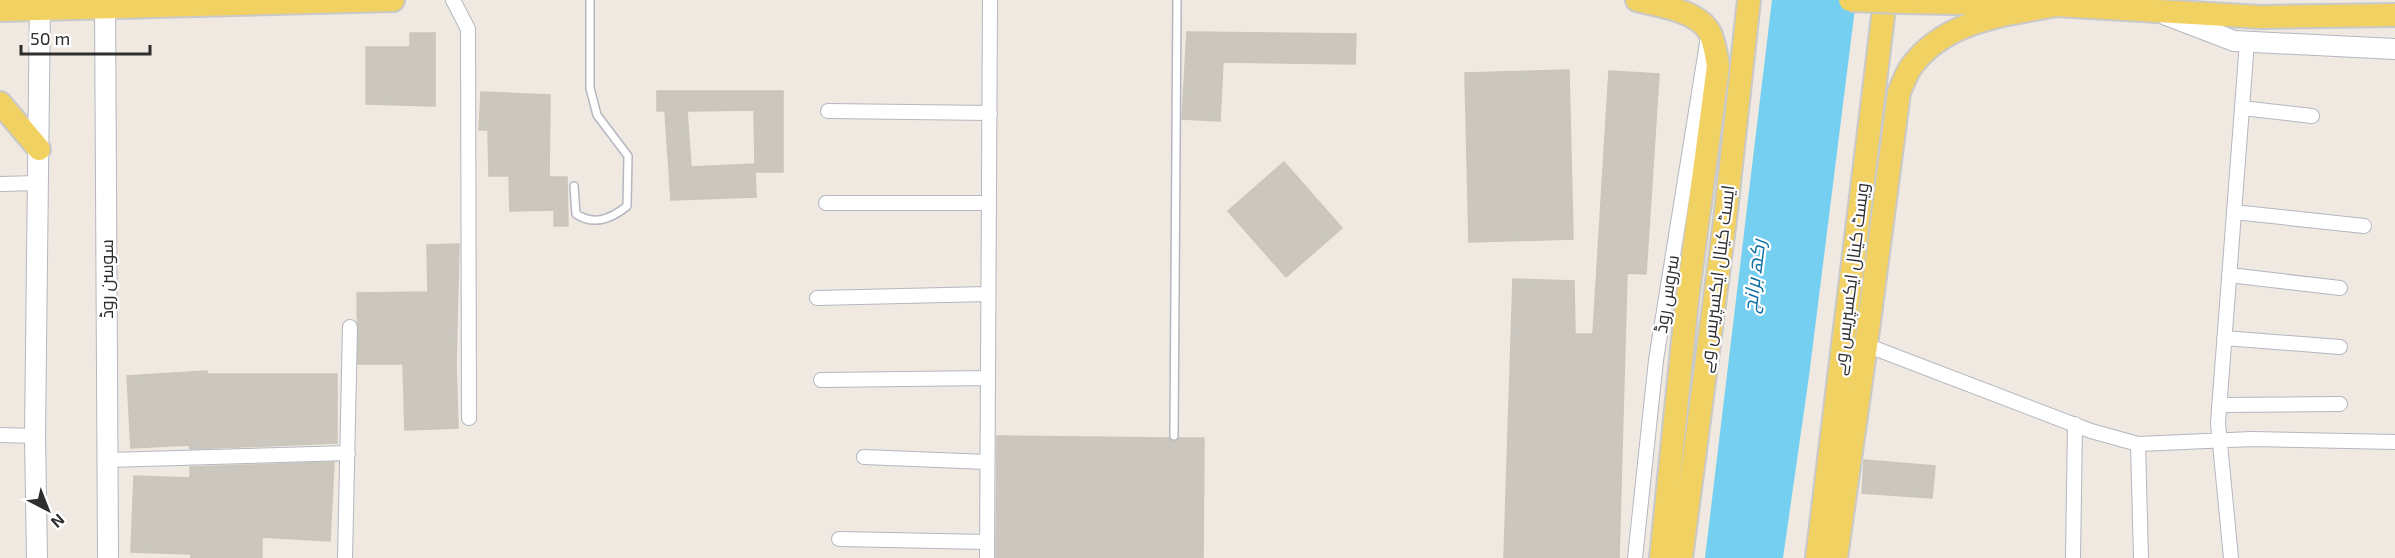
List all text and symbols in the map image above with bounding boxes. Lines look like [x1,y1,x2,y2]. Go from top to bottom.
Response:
scale bar [21,18,150,56]
text: 50 m [30,27,70,49]
street label: ویسٹ کینال ایکسپریس وے [1827,181,1875,377]
street label: ایسٹ کینال ایکسپریس وے [1694,184,1740,374]
water label: رکھ برانچ [1737,236,1773,315]
street label: سوسن روڈ [95,239,118,319]
street label: سروس روڈ [1649,253,1684,335]
north arrow [18,480,78,540]
text: N [48,511,69,532]

